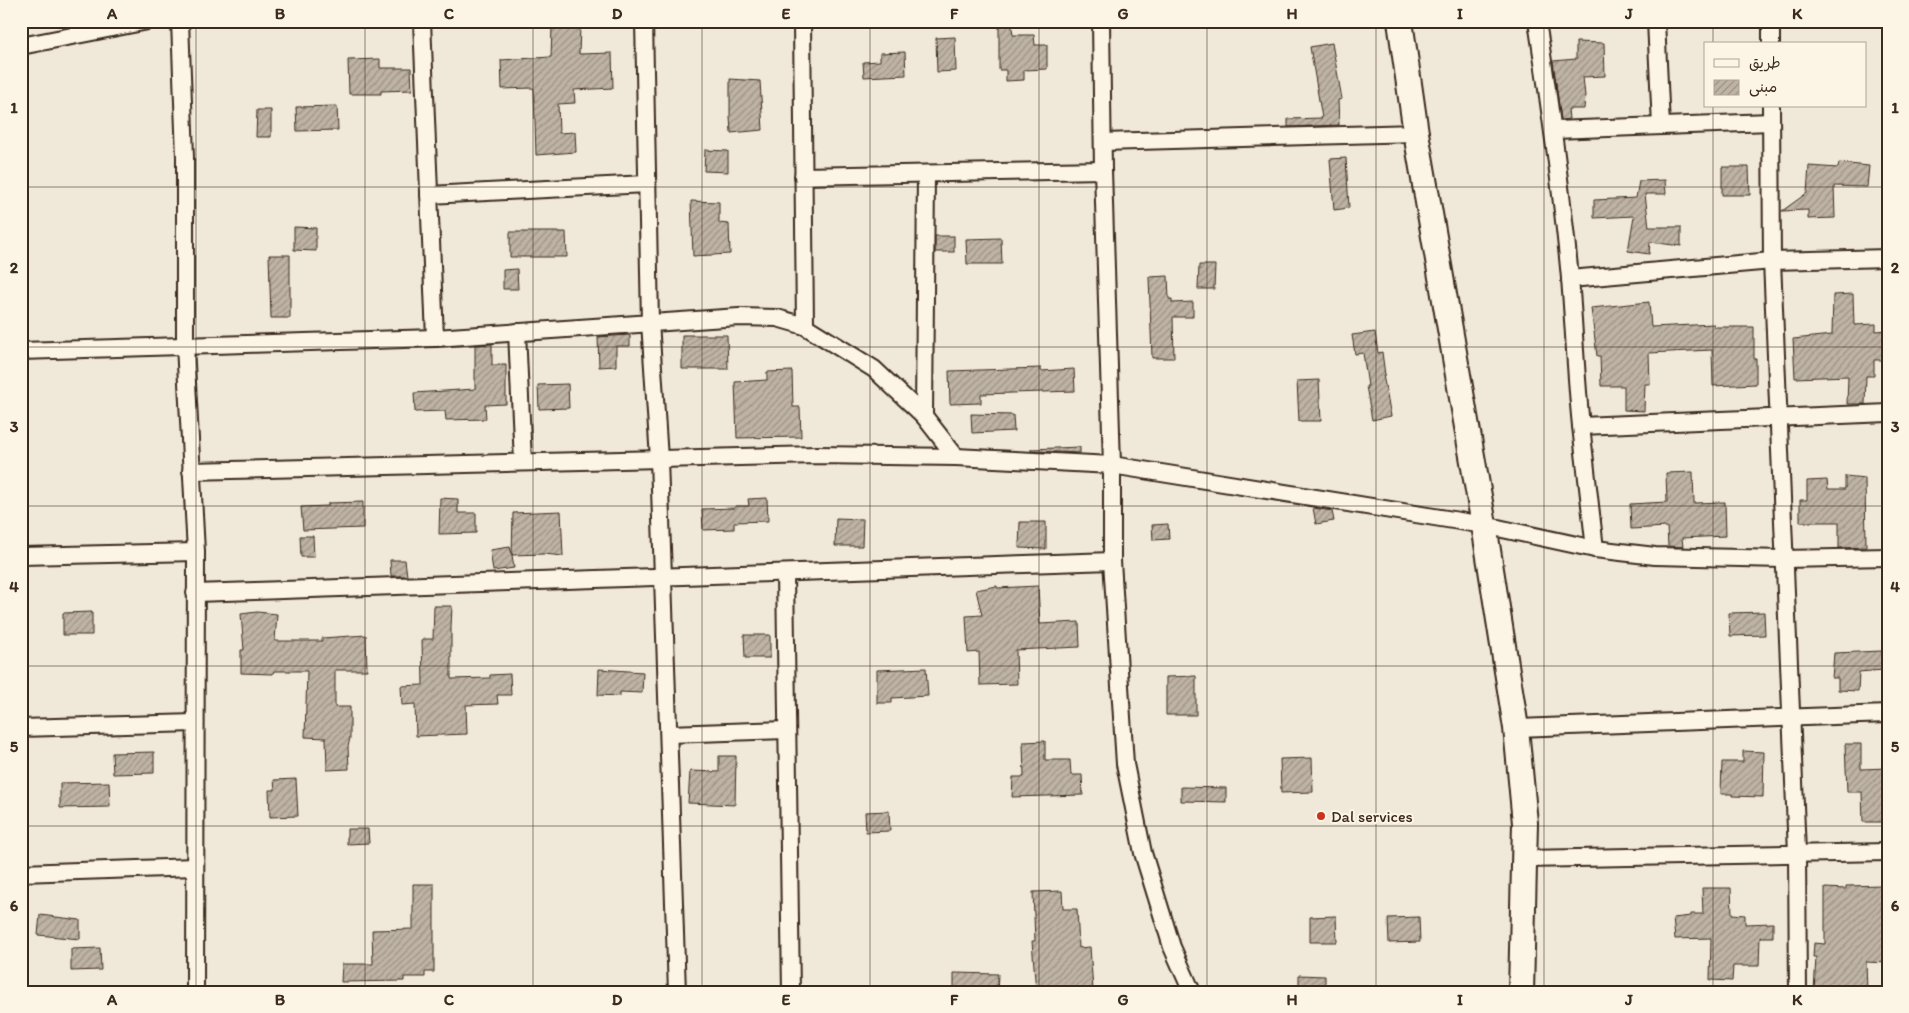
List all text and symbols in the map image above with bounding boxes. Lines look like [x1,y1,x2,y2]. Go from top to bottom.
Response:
text: A [106,4,118,23]
text: B [275,4,286,23]
text: C [444,4,455,23]
text: D [612,4,623,23]
text: E [782,4,791,23]
text: F [950,4,959,23]
text: G [1117,4,1129,23]
text: H [1286,4,1298,23]
text: I [1457,4,1463,23]
text: J [1624,4,1633,23]
text: K [1792,4,1803,23]
legend [1704,42,1866,108]
text: طريق [1749,54,1781,72]
text: مبنى [1749,78,1777,97]
text: 1 [10,98,18,117]
text: 1 [1891,98,1899,117]
text: 2 [10,258,19,277]
text: 2 [1891,258,1900,277]
text: 3 [10,417,19,436]
text: 3 [1891,417,1900,436]
text: 4 [9,577,19,596]
text: 4 [1890,577,1900,596]
text: 5 [10,737,19,756]
text: 5 [1891,737,1900,756]
place label: Dal services [1331,807,1413,826]
marker: Dal services [1315,810,1327,822]
text: 6 [10,896,19,915]
text: 6 [1891,896,1900,915]
text: A [106,990,118,1009]
text: B [275,990,286,1009]
text: C [444,990,455,1009]
text: D [612,990,623,1009]
text: E [782,990,791,1009]
text: F [950,990,959,1009]
text: G [1117,990,1129,1009]
text: H [1286,990,1298,1009]
text: I [1457,990,1463,1009]
text: J [1624,990,1633,1009]
text: K [1792,990,1803,1009]

